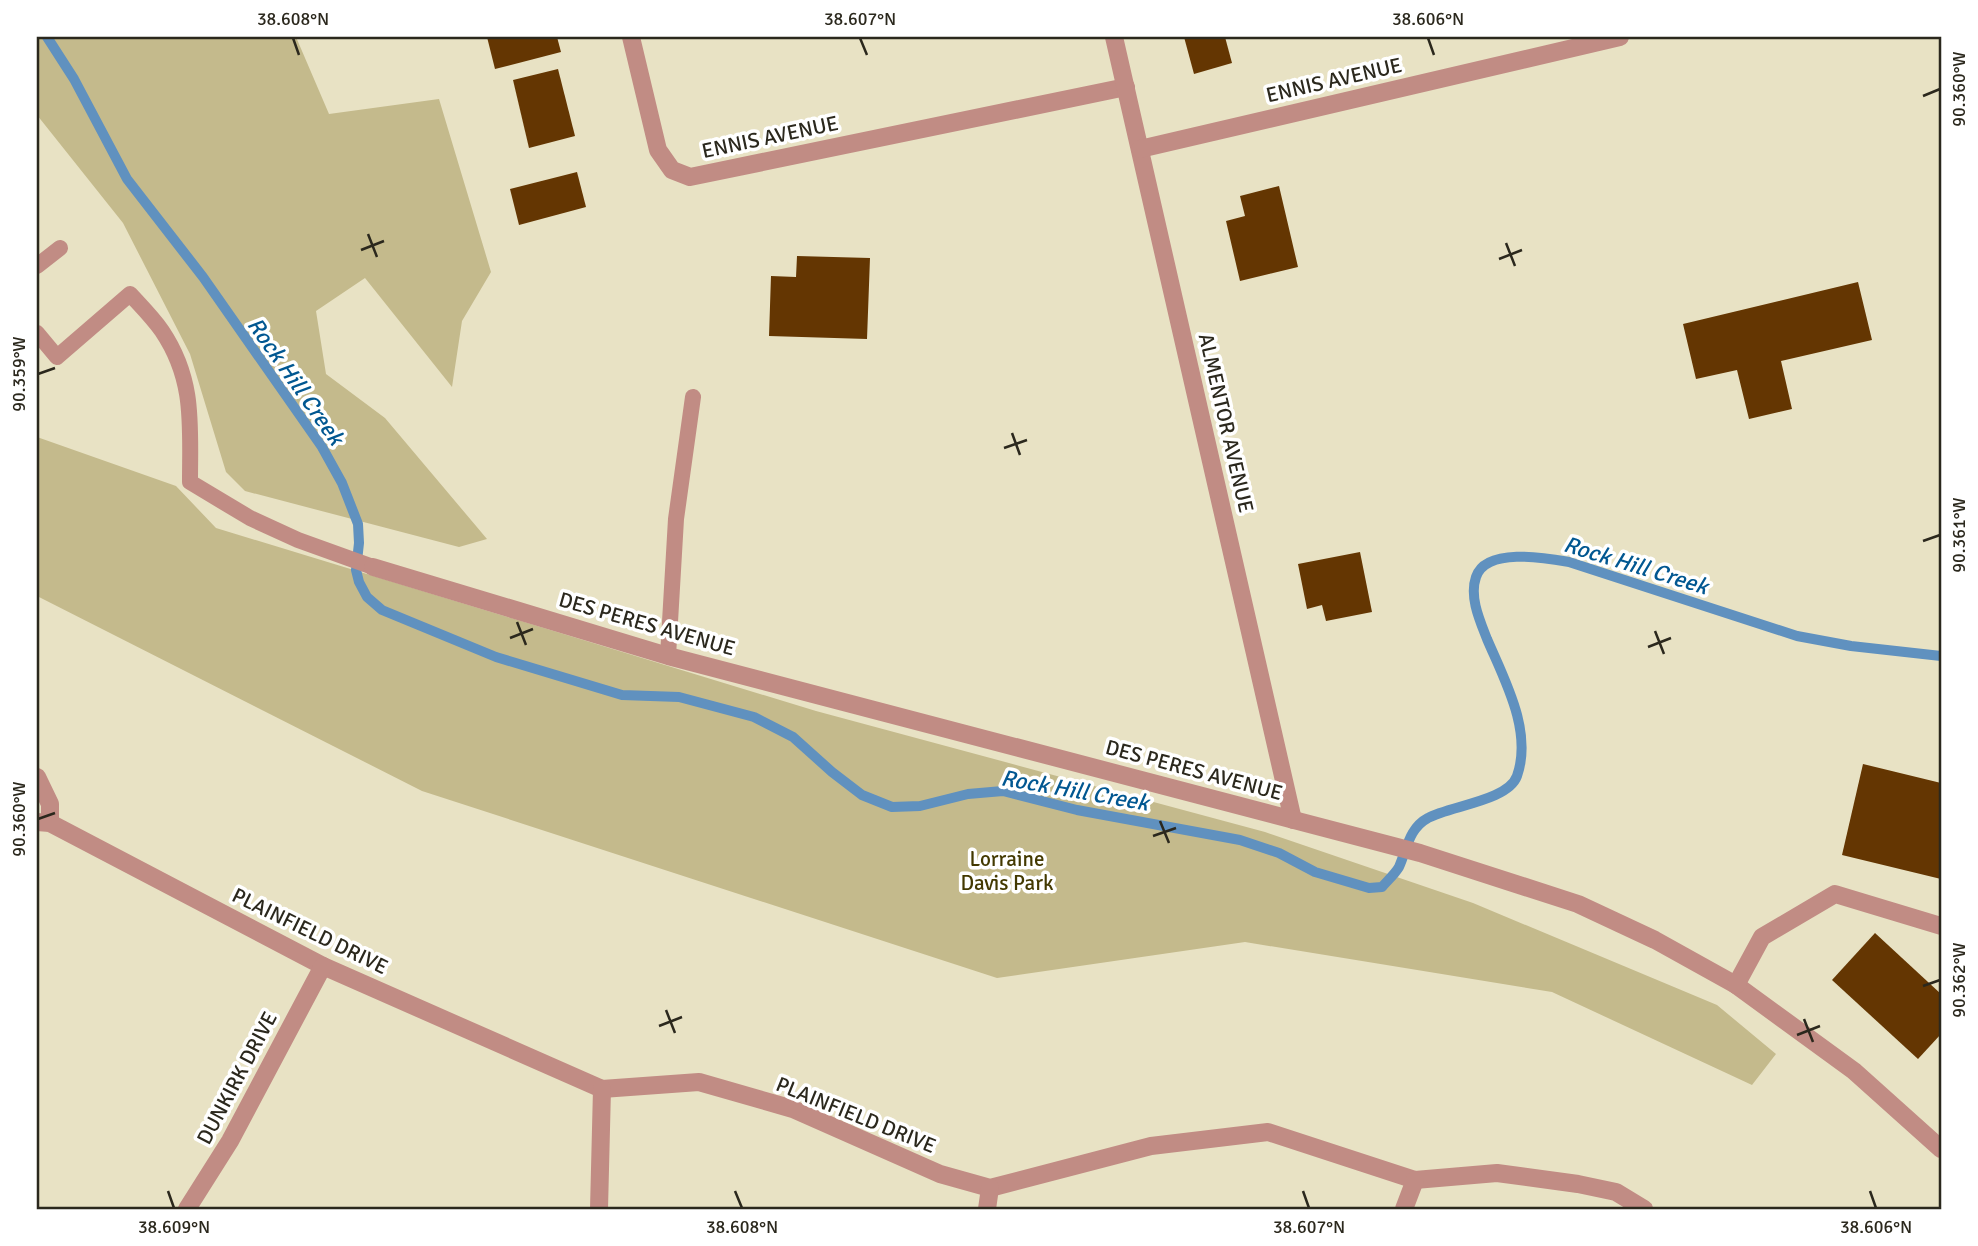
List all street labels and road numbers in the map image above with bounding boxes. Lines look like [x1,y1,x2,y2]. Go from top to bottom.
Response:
street label: ENNIS AVENUE [1263,52,1405,108]
street label: ENNIS AVENUE [699,110,841,164]
street label: ALMENTOR AVENUE [1193,331,1259,515]
street label: DES PERES AVENUE [556,586,738,662]
street label: DES PERES AVENUE [1103,734,1285,806]
street label: PLAINFIELD DRIVE [228,882,392,980]
street label: DUNKIRK DRIVE [191,1007,283,1149]
street label: PLAINFIELD DRIVE [772,1071,940,1159]

